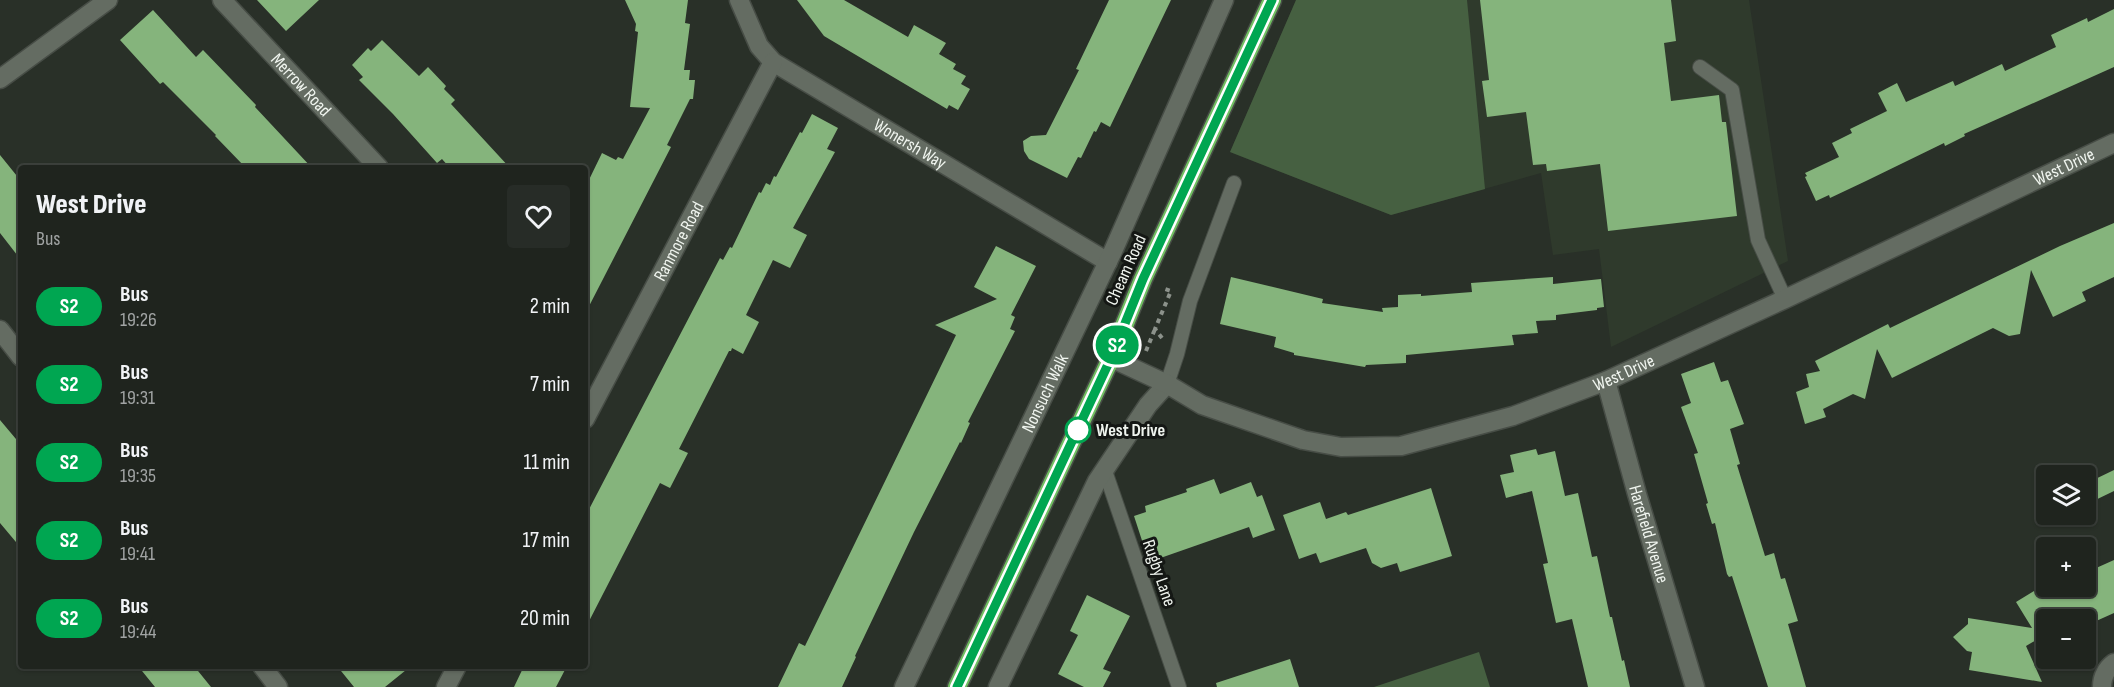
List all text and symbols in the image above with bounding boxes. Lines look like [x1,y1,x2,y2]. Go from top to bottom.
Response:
street label: Merrow Road [267,49,336,121]
street label: Wonersh Way [870,114,950,174]
street label: West Drive [2030,143,2098,190]
button: heart [507,185,570,248]
text: West Drive [36,188,146,221]
street label: Ranmore Road [649,198,708,284]
text: Bus [36,227,60,251]
street label: Cheam Road [1101,231,1151,309]
text: Bus [120,281,149,308]
text: 2 min [530,293,570,320]
text: S2 [60,294,78,319]
text: 19:26 [120,308,157,332]
line badge: S2 [1090,326,1144,364]
text: S2 [1108,333,1126,358]
street label: Nonsuch Walk [1017,350,1073,436]
street label: West Drive [1590,350,1658,395]
text: Bus [120,359,149,386]
text: 7 min [530,371,570,398]
text: S2 [60,372,78,397]
text: 19:31 [120,386,155,410]
marker: West Drive [1065,417,1091,443]
place label: West Drive [1096,420,1165,441]
text: Bus [120,437,149,464]
text: 11 min [523,449,570,476]
text: S2 [60,450,78,475]
text: 19:35 [120,464,156,488]
map controls [2036,465,2096,669]
button: layers [2036,465,2096,525]
street label: Harefield Avenue [1625,483,1674,586]
text: Bus [120,515,149,542]
text: 17 min [522,527,570,554]
text: S2 [60,528,78,553]
street label: Rugby Lane [1138,537,1180,609]
button: + [2036,537,2096,597]
text: 19:41 [120,542,155,566]
text: Bus [120,593,149,620]
text: 20 min [520,605,570,632]
text: S2 [60,606,78,631]
button: − [2036,609,2096,669]
text: 19:44 [120,620,156,644]

